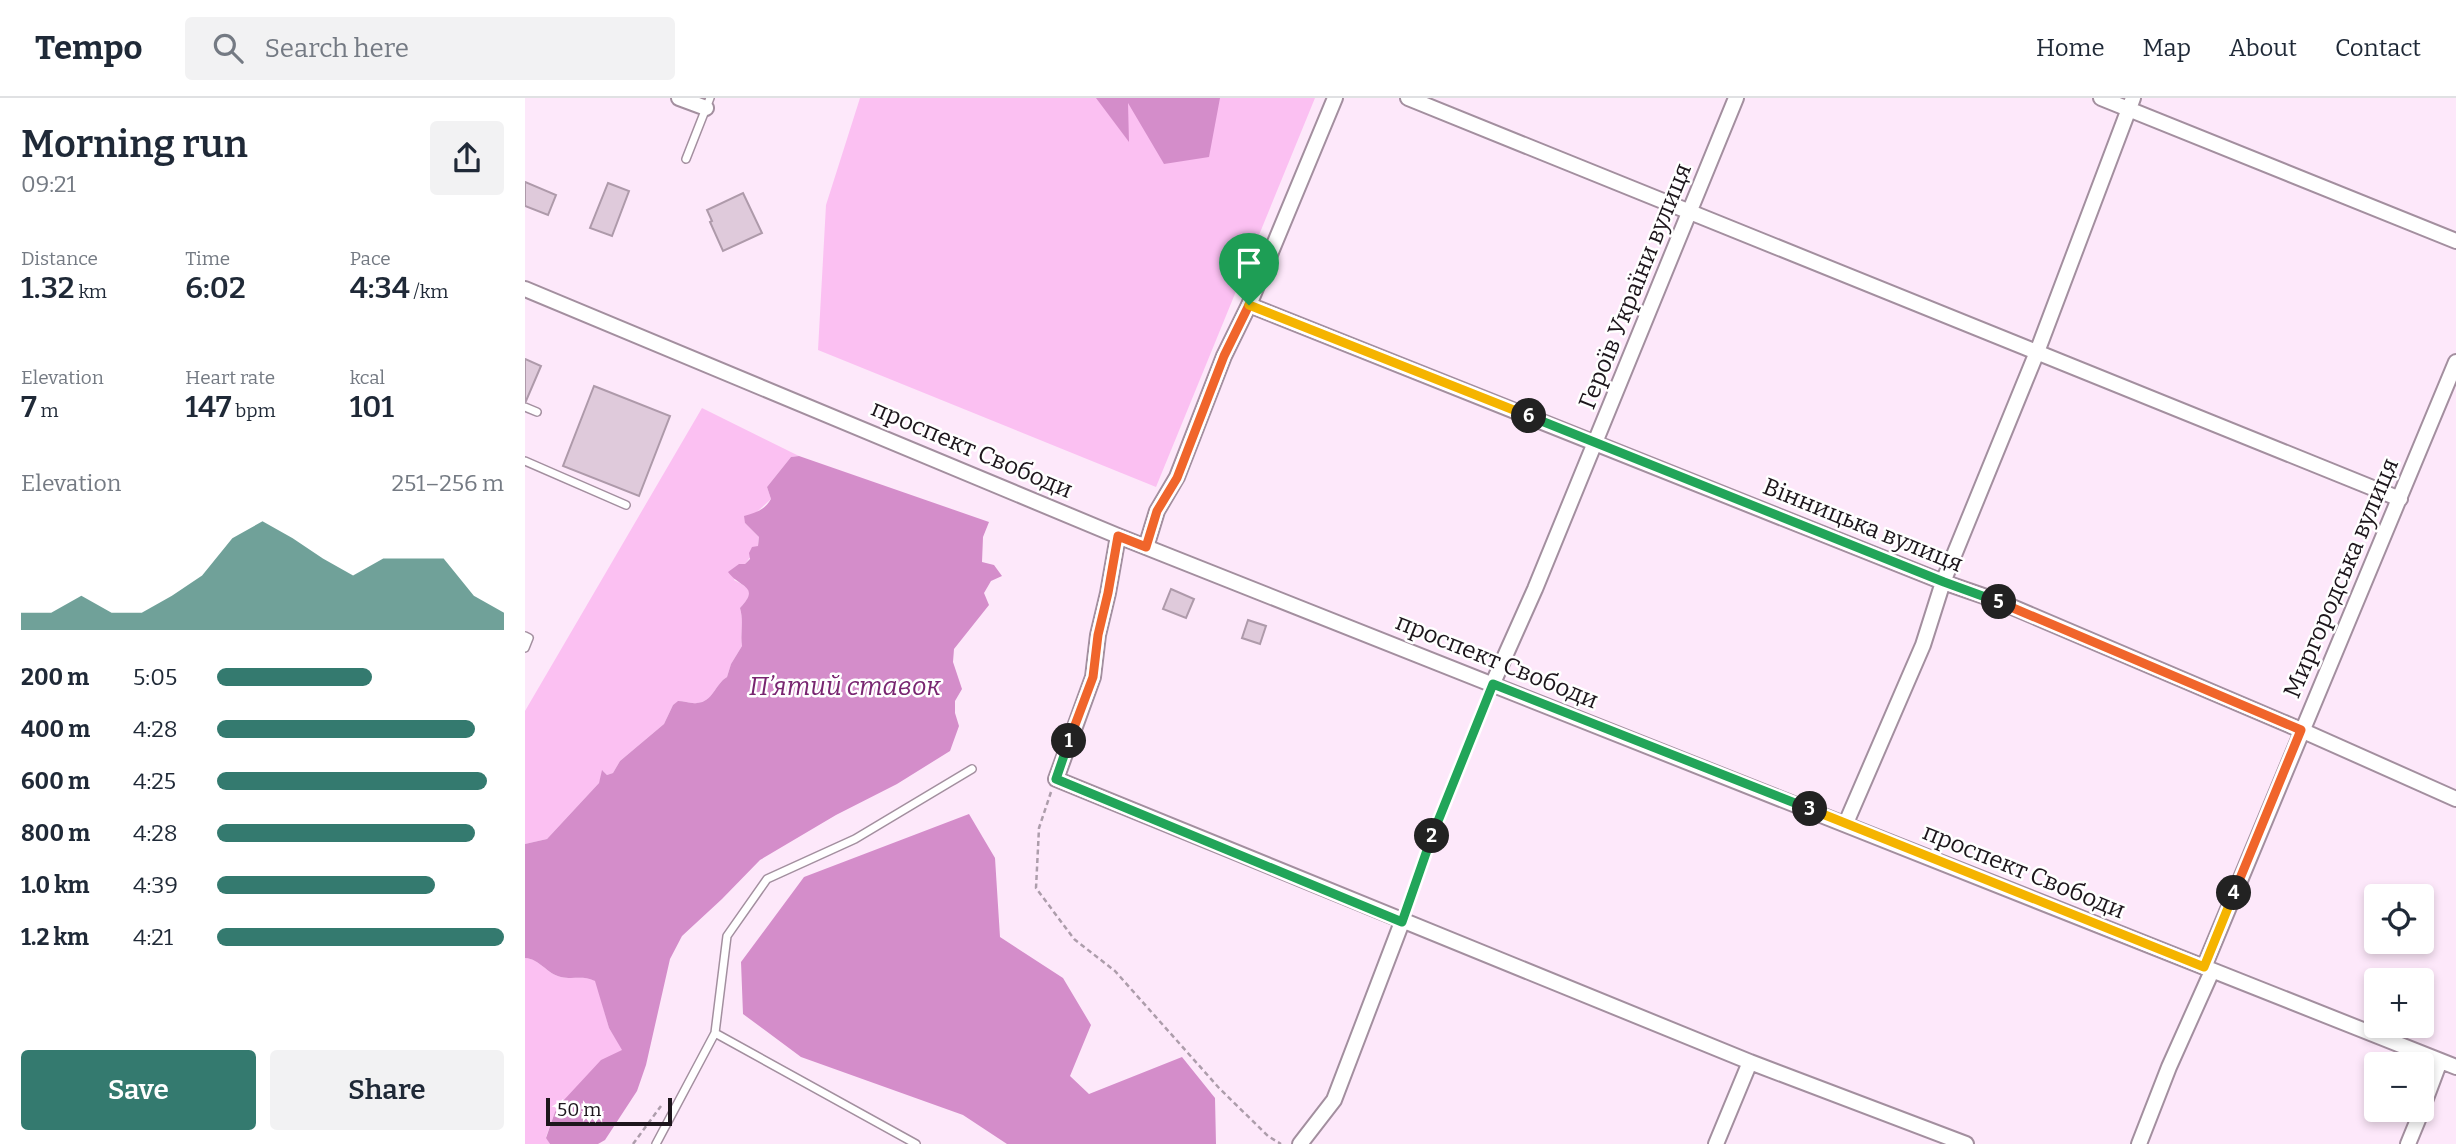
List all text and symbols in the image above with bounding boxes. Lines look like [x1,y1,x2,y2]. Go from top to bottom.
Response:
search box [185,17,675,80]
text: Tempo [35,28,143,68]
icon: search [209,29,247,67]
text: Search here [265,33,409,64]
text: Home [2036,34,2105,62]
text: Map [2143,34,2191,62]
text: About [2229,34,2297,62]
text: Contact [2335,34,2421,62]
text: Morning run [21,121,248,167]
button: share [430,121,504,195]
street label: Героїв України вулиця [1573,159,1697,413]
text: 09:21 [21,170,76,198]
pin [1219,233,1279,305]
icon: arrive [1230,244,1268,282]
text: Distance [21,247,98,270]
text: Time [185,247,230,270]
text: Pace [350,247,391,270]
text: 1.32 [21,270,75,306]
text: 6:02 [185,270,246,306]
text: 4:34 [350,270,410,306]
text: km [75,280,107,303]
text: /km [410,280,448,303]
text: Elevation [21,366,104,389]
text: Heart rate [185,366,275,389]
text: kcal [350,366,385,389]
text: 7 [21,389,37,425]
text: 147 [185,389,231,425]
text: 101 [350,389,394,425]
street label: проспект Свободи [867,394,1077,504]
pin: 6 [1511,398,1546,434]
text: m [37,399,59,422]
text: bpm [231,399,276,422]
text: 6 [1523,404,1534,427]
street label: Миргородська вулиця [2278,454,2404,702]
text: Elevation [21,469,121,497]
text: 251–256 m [391,469,504,497]
street label: Вінницька вулиця [1759,472,1967,578]
pin: 5 [1981,584,2017,620]
text: 5 [1993,590,2004,613]
street label: проспект Свободи [1392,608,1602,714]
text: 200 m [21,663,89,691]
text: 5:05 [133,663,177,691]
water label: П’ятий ставок [749,671,941,702]
text: 400 m [21,715,90,743]
text: 4:28 [133,715,178,743]
pin: 1 [1051,724,1087,758]
text: 1 [1064,729,1073,752]
text: 600 m [21,767,90,795]
text: 4:25 [133,767,176,795]
pin: 3 [1793,792,1827,826]
text: 3 [1804,797,1815,820]
pin: 2 [1415,818,1450,854]
street label: проспект Свободи [1919,818,2129,924]
text: 800 m [21,819,90,847]
text: 4:28 [133,819,178,847]
text: 2 [1426,824,1437,847]
text: 1.0 km [21,871,90,899]
text: 4:39 [133,871,178,899]
pin: 4 [2217,876,2251,910]
text: 4 [2228,881,2239,904]
map controls [2364,884,2434,1122]
button: locate [2364,884,2434,954]
text: 1.2 km [21,923,89,951]
text: 4:21 [133,923,173,951]
button: + [2364,968,2434,1038]
button: Save [21,1050,256,1130]
button: Share [270,1050,504,1130]
button: − [2364,1052,2434,1122]
scale bar [546,1095,672,1127]
text: 50 m [557,1098,601,1121]

